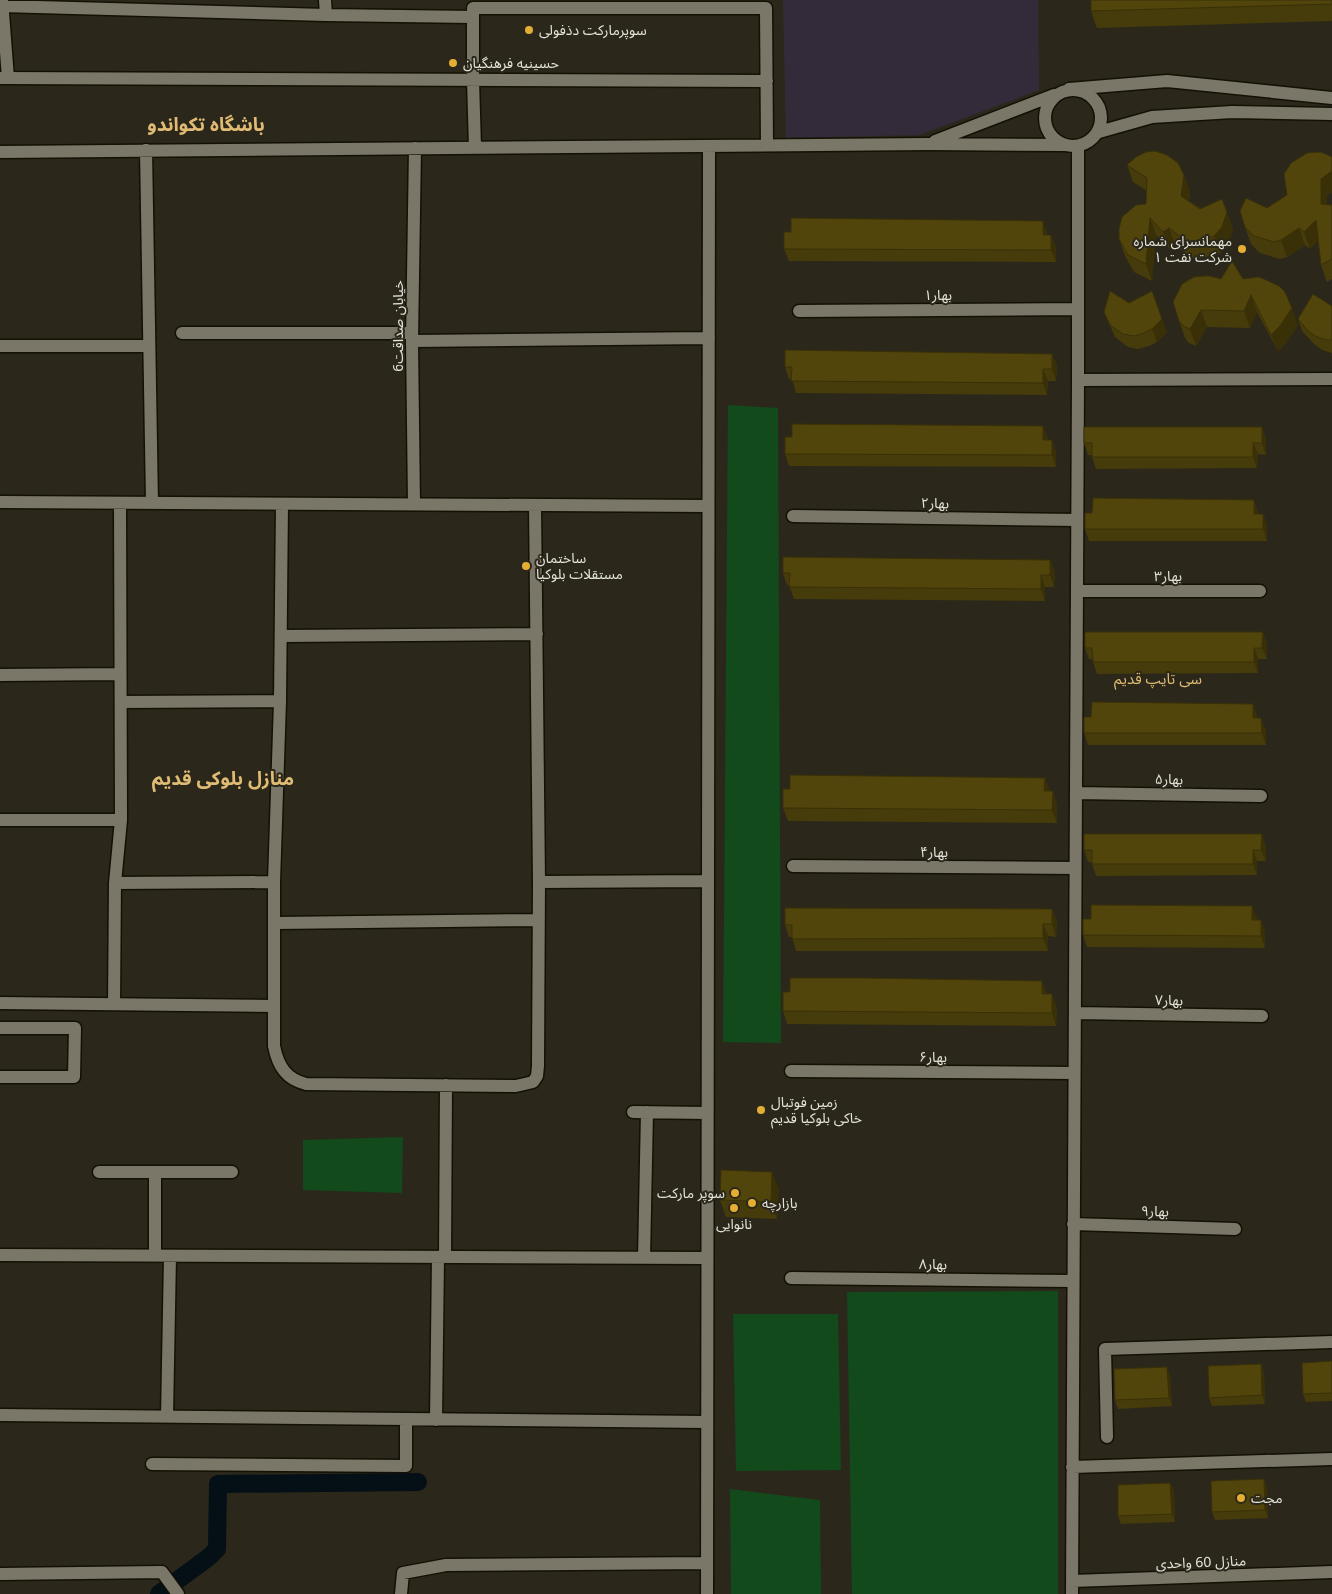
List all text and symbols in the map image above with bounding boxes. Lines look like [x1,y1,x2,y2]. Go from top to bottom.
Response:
place label: سوپرمارکت دذفولی [539,20,647,40]
marker: سوپرمارکت دذفولی [523,24,535,36]
place label: حسینیه فرهنگیان [463,53,559,72]
marker: حسینیه فرهنگیان [447,57,459,69]
district label: باشگاه تکواندو [147,111,265,137]
place label: مهمانسرای شماره ۱ شرکت نفت [1134,231,1232,266]
marker: مهمانسرای شماره ۱ شرکت نفت [1236,243,1248,255]
street label: خیابان صداقت6 [388,280,407,372]
street label: بهار۱ [924,285,952,304]
street label: بهار۲ [921,493,949,512]
place label: ساختمان مستقلات بلوکیا [536,548,623,583]
marker: ساختمان مستقلات بلوکیا [520,560,532,572]
street label: بهار۳ [1154,566,1182,585]
district label: سی تایپ قدیم [1114,668,1202,690]
district label: منازل بلوکی قدیم [152,765,294,793]
street label: بهار۵ [1155,769,1183,788]
street label: بهار۴ [920,842,948,861]
street label: بهار۷ [1155,990,1183,1009]
street label: بهار۶ [919,1047,947,1066]
place label: زمین فوتبال خاکی بلوکیا قدیم [771,1092,862,1129]
marker: زمین فوتبال خاکی بلوکیا قدیم [755,1104,767,1116]
place label: سوپر مارکت [657,1183,725,1203]
marker: سوپر مارکت [729,1187,741,1199]
place label: بازارچه [762,1193,798,1213]
marker: بازارچه [746,1197,758,1209]
street label: بهار۹ [1141,1201,1170,1220]
marker: نانوایی [728,1202,740,1214]
place label: نانوایی [716,1214,752,1233]
street label: بهار۸ [919,1254,947,1273]
place label: مجت [1251,1488,1283,1507]
marker: مجت [1235,1492,1247,1504]
street label: منازل 60 واحدی [1156,1550,1246,1573]

